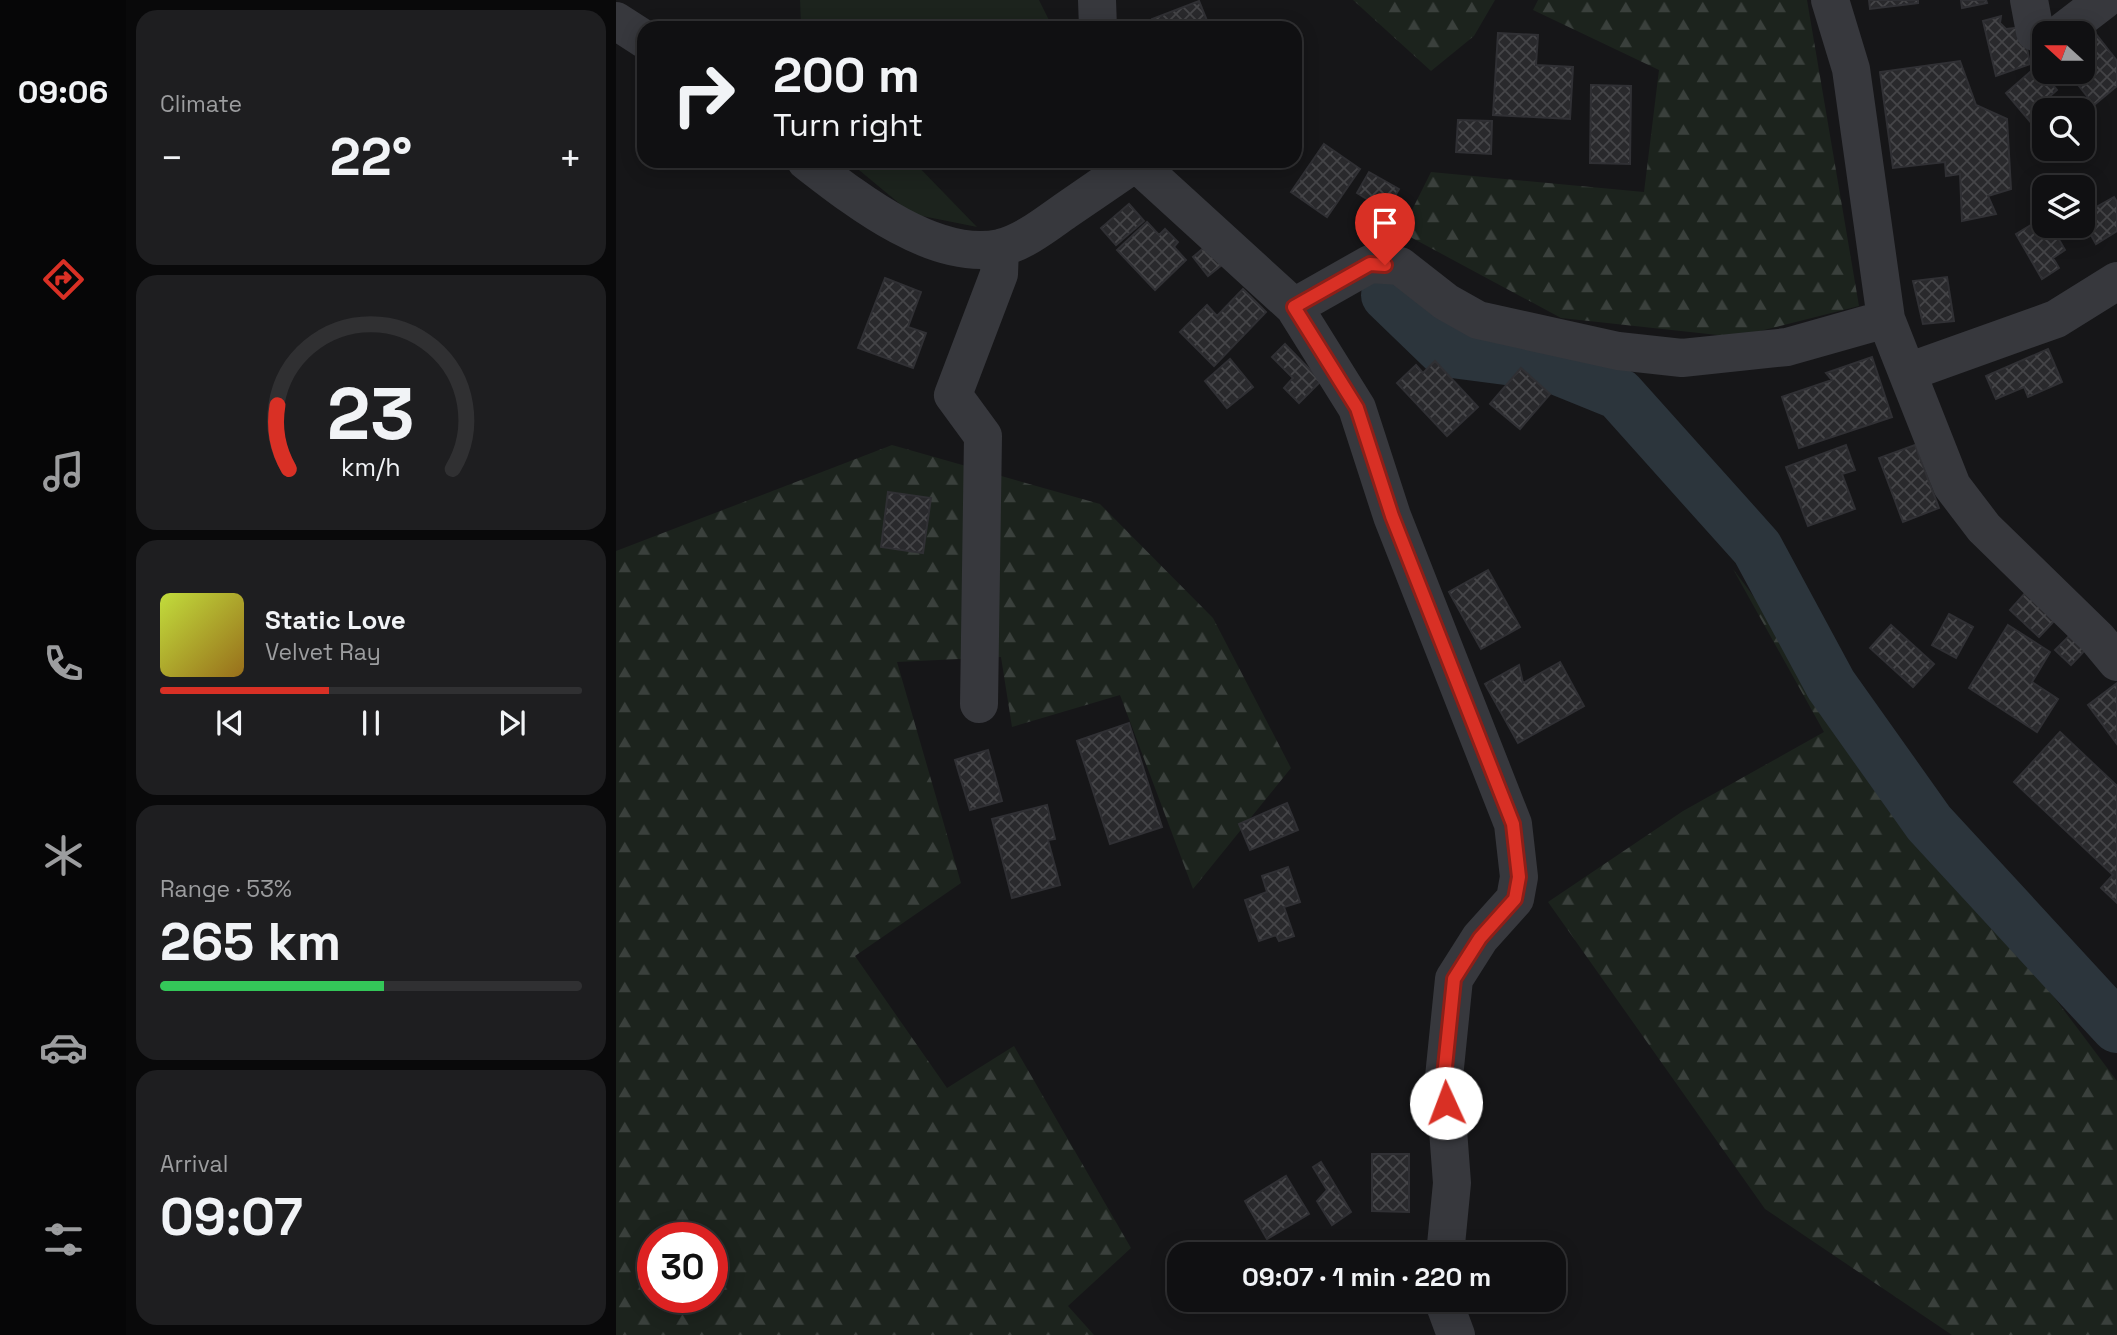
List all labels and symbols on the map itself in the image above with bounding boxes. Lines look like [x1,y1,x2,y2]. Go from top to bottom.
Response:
north arrow [2032,21,2095,84]
pin [1355,193,1415,265]
position arrow [1409,1066,1483,1140]
speed limit sign: 30 [637,1222,728,1313]

